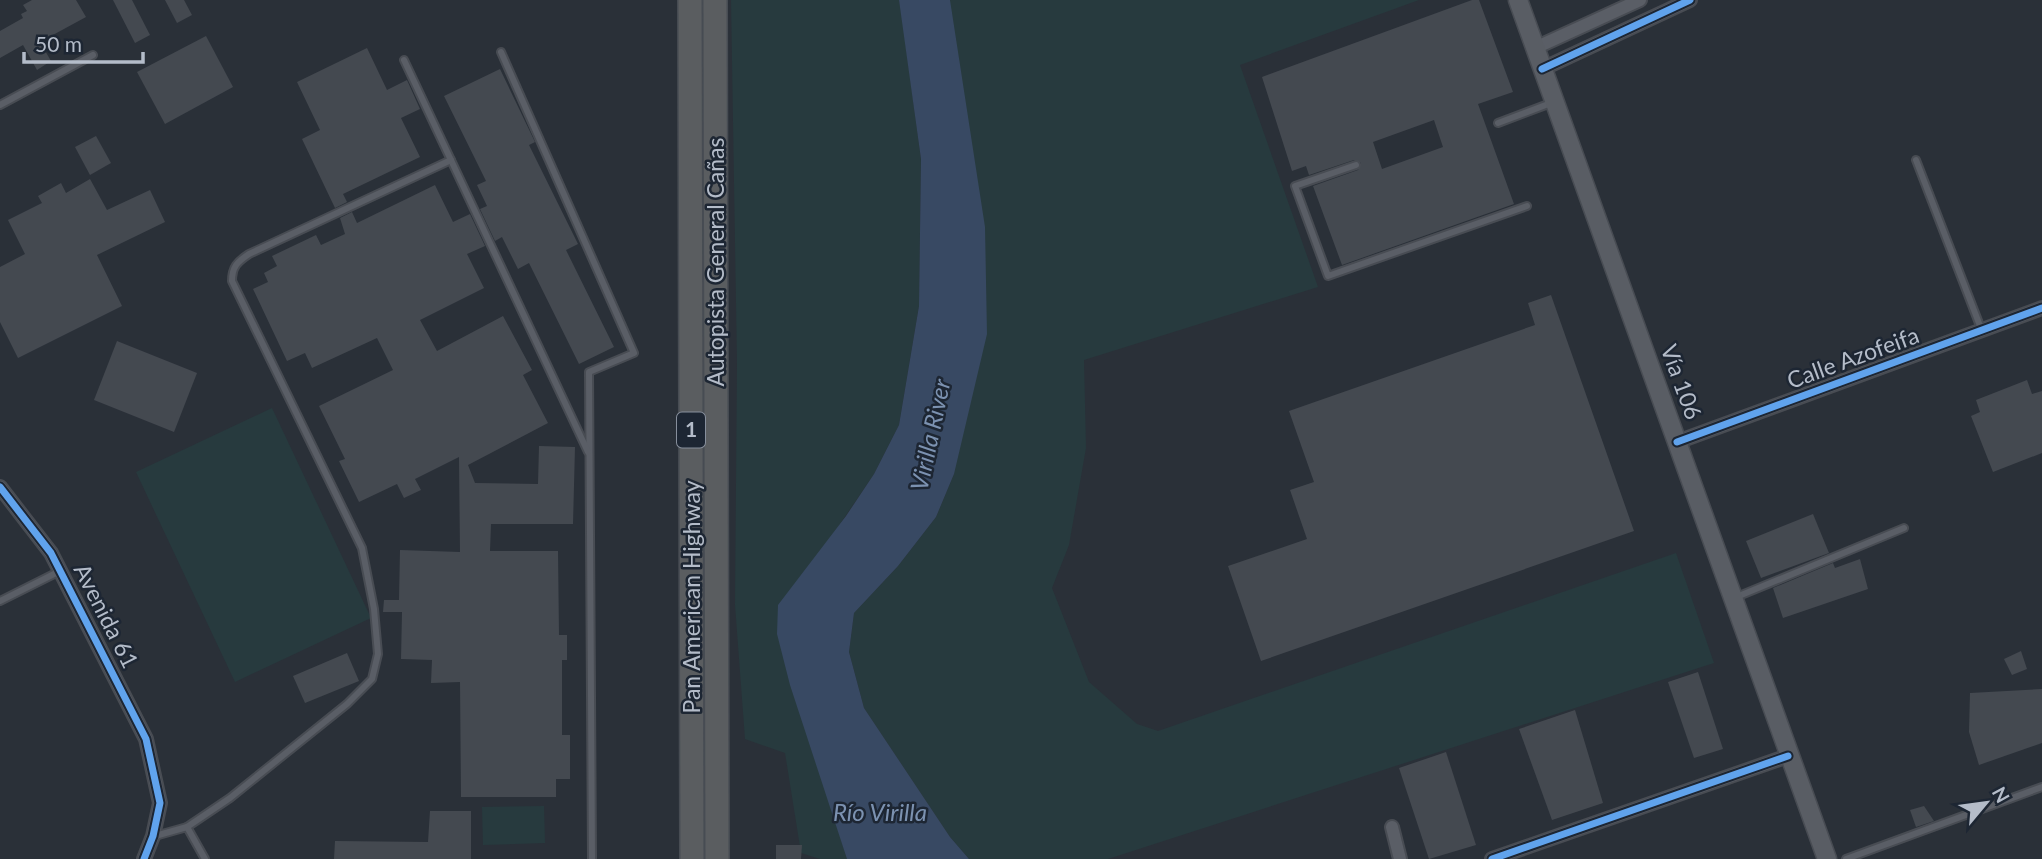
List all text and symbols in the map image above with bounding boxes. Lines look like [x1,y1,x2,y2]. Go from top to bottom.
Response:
scale bar [24,21,144,65]
text: 50 m [35,31,82,56]
street label: Autopista General Cañas [701,137,729,387]
street label: Calle Azofeifa [1783,320,1922,394]
street label: Vía 106 [1655,340,1708,423]
water label: Virilla River [904,375,956,493]
road number: 1 [677,412,705,448]
street label: Pan American Highway [677,480,705,714]
street label: Avenida 61 [69,559,145,673]
north arrow [1951,768,2021,838]
text: N [1988,783,2015,806]
water label: Río Virilla [833,797,927,826]

